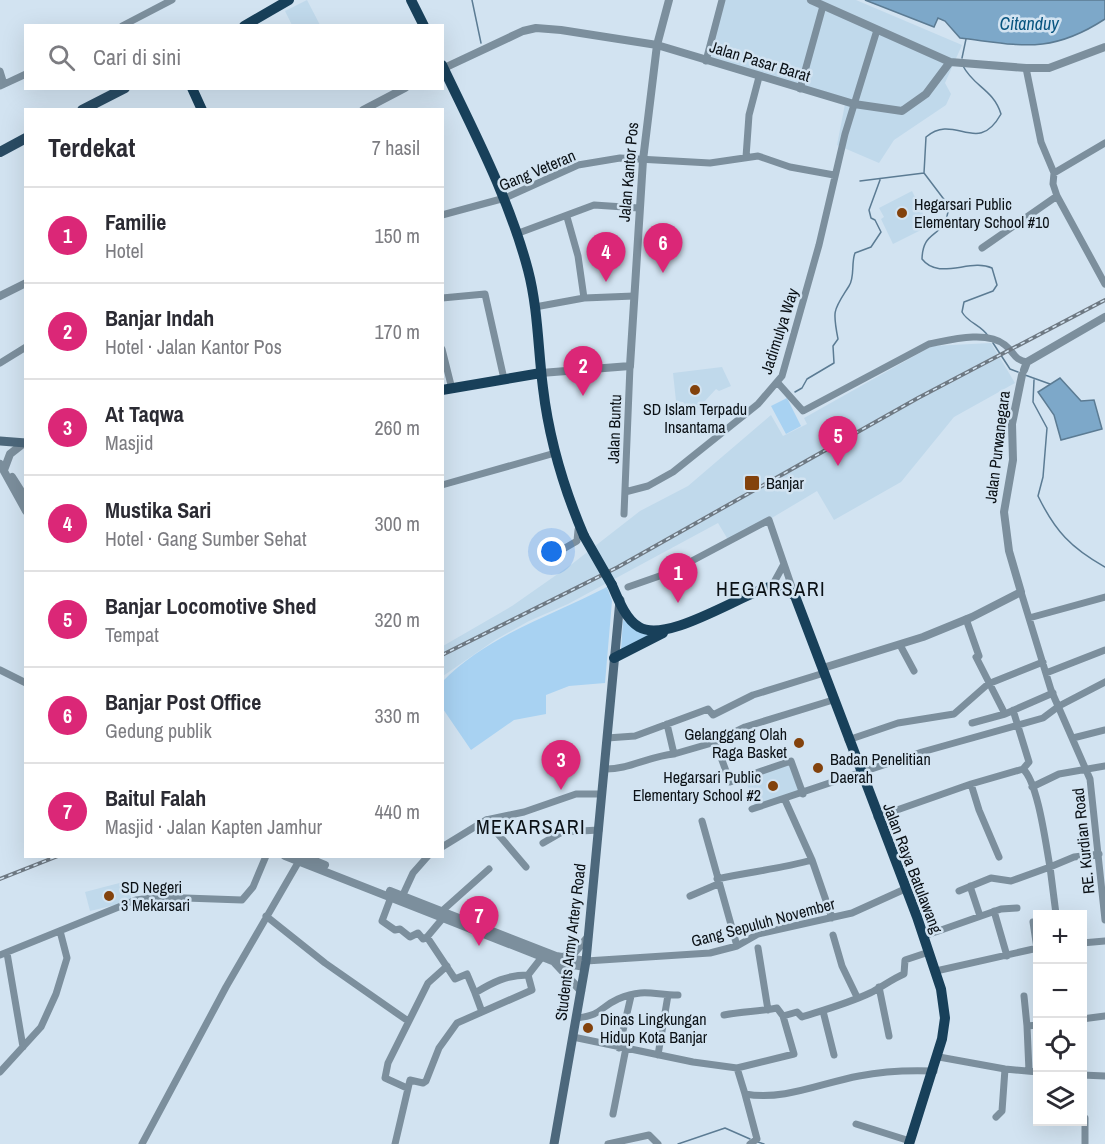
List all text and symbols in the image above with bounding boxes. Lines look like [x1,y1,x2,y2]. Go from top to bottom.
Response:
water label: Citanduy [999,11,1060,36]
search box [24,24,444,90]
street label: Jalan Pasar Barat [707,35,813,87]
icon: search [45,41,78,74]
text: Cari di sini [93,42,181,72]
street label: Jalan Kantor Pos [613,121,643,223]
text: Terdekat [48,130,135,165]
text: 7 hasil [372,134,420,161]
street label: Gang Veteran [495,144,579,196]
place label: Hegarsari Public Elementary School #10 [914,193,1050,233]
marker: Hegarsari Public Elementary School #10 [895,206,909,220]
text: Familie [105,207,166,237]
text: 1 [63,222,72,249]
text: 150 m [374,222,420,249]
pin: 6 [644,224,682,273]
pin: 4 [586,232,626,282]
text: Hotel [105,237,143,264]
street label: Jadimulya Way [755,285,803,377]
text: Banjar Indah [105,303,214,333]
text: 2 [63,318,72,345]
text: 170 m [374,318,420,345]
text: Hotel · Jalan Kantor Pos [105,333,282,360]
pin: 2 [564,346,602,396]
marker: SD Islam Terpadu Insantama [688,383,702,397]
street label: Jalan Purwanegara [979,389,1015,504]
street label: Jalan Buntu [602,394,626,464]
place label: SD Islam Terpadu Insantama [643,398,747,438]
text: At Taqwa [105,399,184,429]
text: 3 [63,414,72,441]
text: 260 m [374,414,420,441]
pin: 5 [818,416,858,466]
text: Masjid [105,429,153,456]
place label: Banjar [766,472,805,494]
marker: Banjar [743,474,761,492]
text: Mustika Sari [105,495,211,525]
text: 4 [63,510,72,537]
text: 300 m [374,510,420,537]
text: Hotel · Gang Sumber Sehat [105,525,306,552]
your location [537,537,566,566]
pin: 1 [658,554,698,603]
district label: HEGARSARI [716,575,826,602]
text: Banjar Locomotive Shed [105,591,317,621]
text: 5 [63,606,72,633]
text: 320 m [374,606,420,633]
text: Tempat [105,621,159,648]
text: Banjar Post Office [105,687,261,717]
text: 6 [63,702,72,729]
text: 330 m [374,702,420,729]
text: Gedung publik [105,717,212,744]
place label: Gelanggang Olah Raga Basket [684,723,787,763]
marker: Gelanggang Olah Raga Basket [792,736,806,750]
pin: 3 [542,740,580,790]
place label: Badan Penelitian Daerah [830,748,931,788]
marker: Badan Penelitian Daerah [811,761,825,775]
place label: Hegarsari Public Elementary School #2 [633,766,761,806]
marker: Hegarsari Public Elementary School #2 [766,779,780,793]
text: Baitul Falah [105,783,206,813]
street label: RE. Kurdian Road [1066,787,1100,895]
text: 7 [63,798,72,825]
text: 440 m [374,798,420,825]
street label: Jalan Raya Batulawang [878,800,948,937]
text: Masjid · Jalan Kapten Jamhur [105,813,322,840]
district label: MEKARSARI [476,813,586,840]
street label: Students Army Artery Road [549,862,591,1022]
place label: SD Negeri 3 Mekarsari [121,876,190,916]
marker: SD Negeri 3 Mekarsari [102,889,116,903]
street label: Gang Sepuluh November [689,892,838,952]
pin: 7 [460,896,498,946]
map controls [1033,910,1087,1126]
button: + [1033,910,1087,964]
button: − [1033,964,1087,1018]
place label: Dinas Lingkungan Hidup Kota Banjar [600,1008,708,1048]
button: locate [1033,1018,1087,1072]
marker: Dinas Lingkungan Hidup Kota Banjar [581,1021,595,1035]
button: layers [1033,1072,1087,1126]

